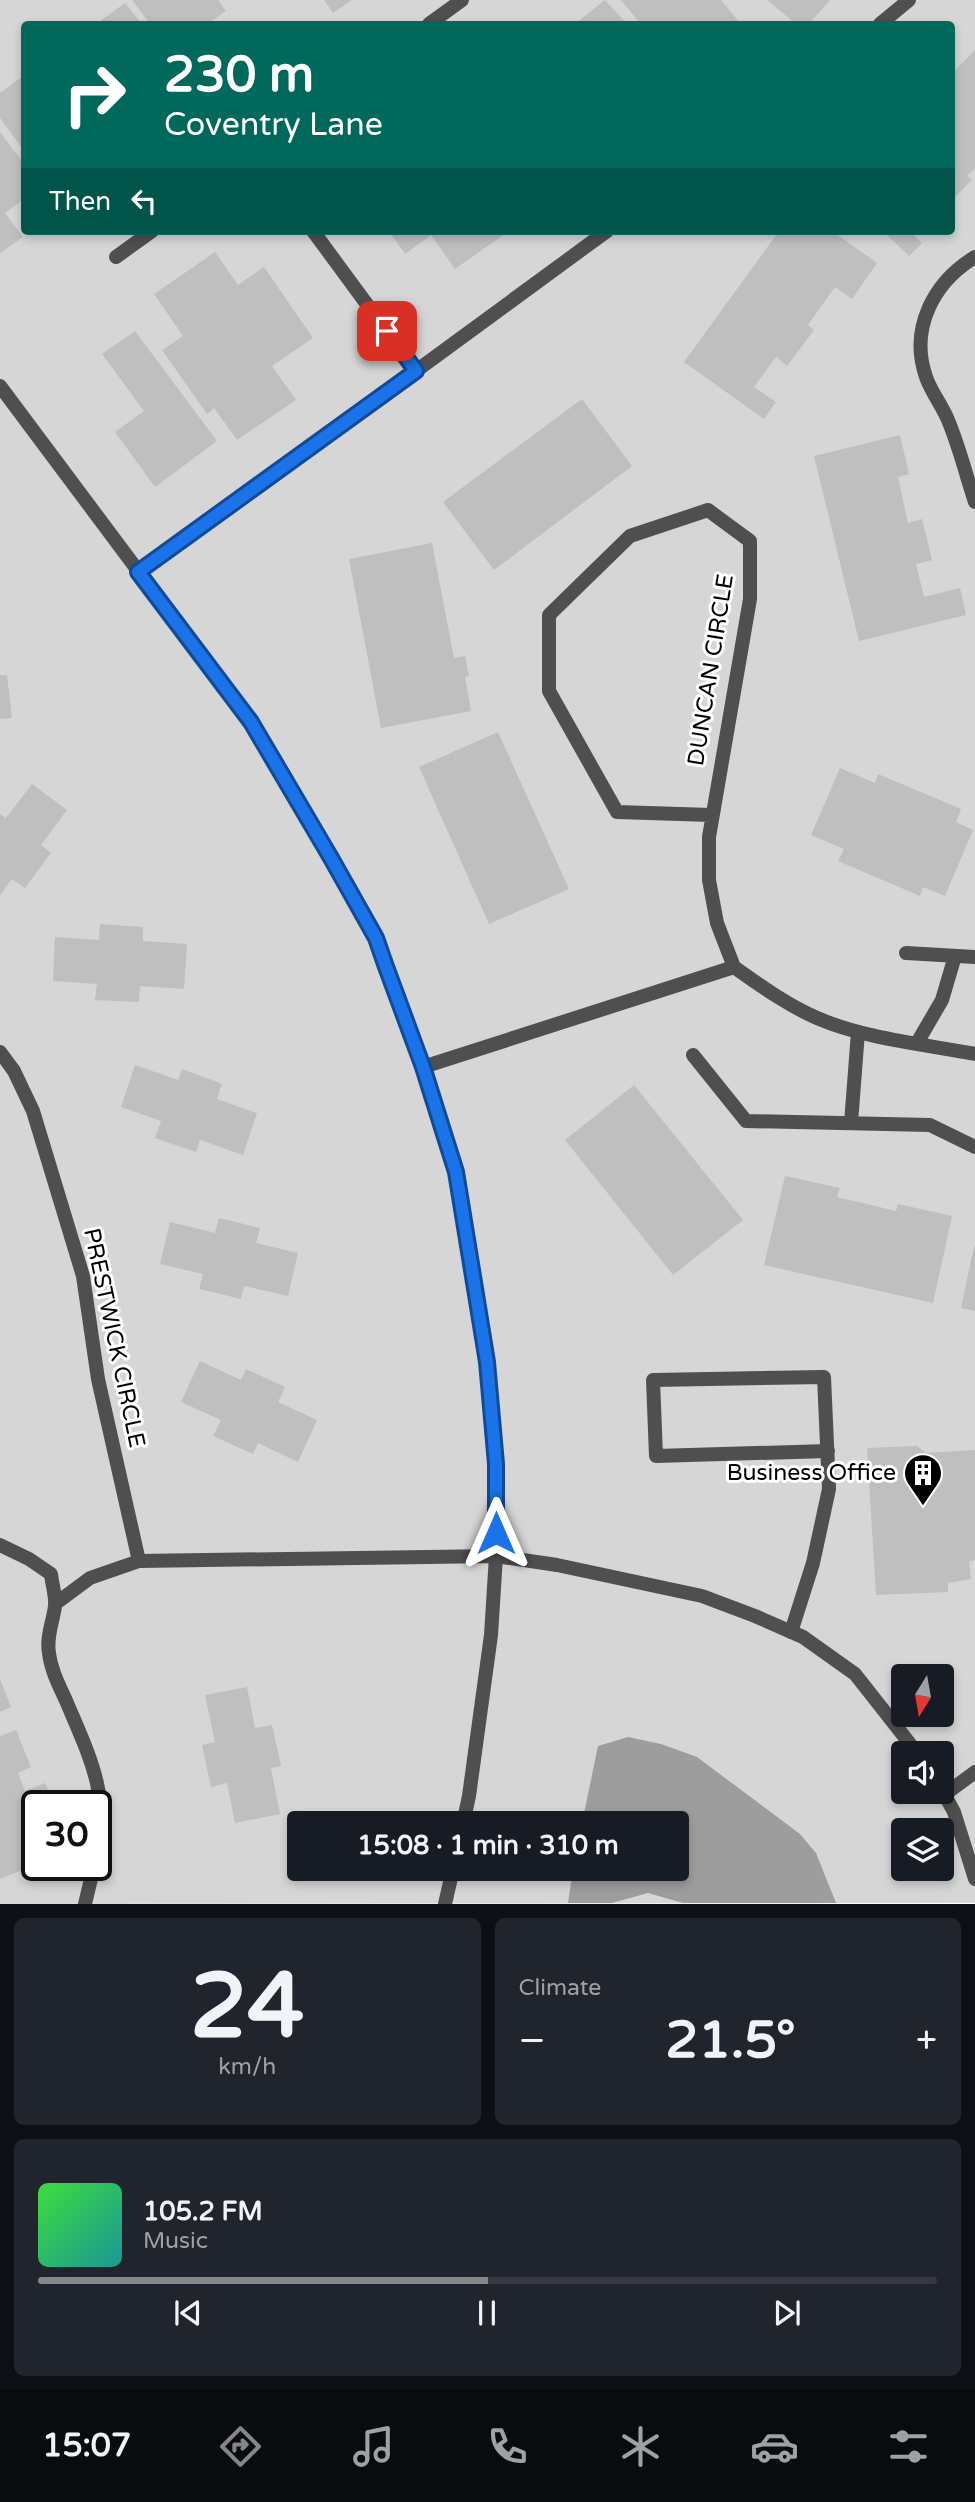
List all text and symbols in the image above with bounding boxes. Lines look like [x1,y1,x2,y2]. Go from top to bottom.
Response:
text: 230 m [164,46,314,105]
icon: right [49,49,140,140]
text: Coventry Lane [164,106,383,144]
icon: left [125,182,163,220]
text: Then [49,186,111,217]
pin [357,301,417,361]
icon: arrive [368,312,406,350]
street label: DUNCAN CIRCLE [682,572,740,768]
street label: PRESTWICK CIRCLE [77,1226,151,1450]
building icon: Business Office [902,1452,944,1507]
place label: Business Office [727,1459,896,1487]
position arrow [459,1496,533,1570]
north arrow [891,1664,954,1727]
map controls [891,1664,954,1881]
button: sound [891,1741,954,1804]
speed limit sign: 30 [21,1790,112,1881]
button: layers [891,1818,954,1881]
text: 15:08 · 1 min · 310 m [357,1830,619,1861]
text: 24 [190,1952,304,2062]
text: Climate [519,1974,601,2002]
text: 21.5° [666,2009,796,2072]
text: − [519,2018,546,2064]
text: + [916,2018,937,2064]
text: km/h [218,2053,276,2081]
text: 105.2 FM [143,2196,263,2227]
text: Music [143,2227,208,2255]
icon: previous [169,2294,207,2332]
icon: pause [468,2294,506,2332]
icon: next [768,2294,806,2332]
icon: directions [216,2422,265,2471]
icon: music [349,2422,398,2471]
icon: phone [483,2422,532,2471]
icon: climate [616,2422,665,2471]
icon: car [750,2422,799,2471]
icon: filters [884,2422,933,2471]
text: 15:07 [42,2427,131,2465]

